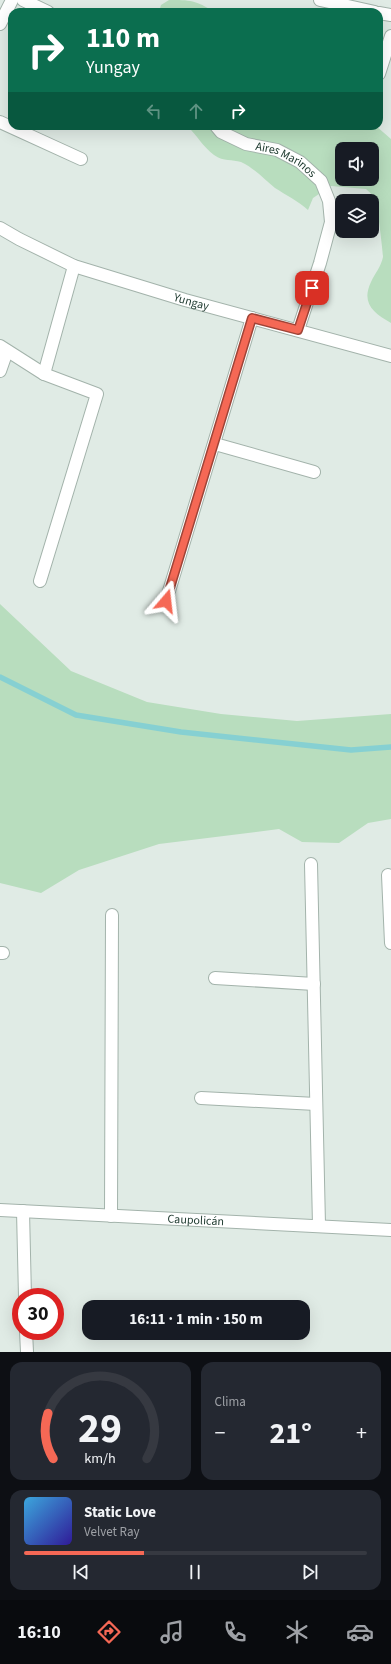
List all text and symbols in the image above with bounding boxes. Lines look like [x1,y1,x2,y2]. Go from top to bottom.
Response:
text: 110 m [86,18,160,58]
icon: right [20,24,72,76]
text: Yungay [86,55,140,80]
icon: left [143,100,165,122]
icon: ahead [185,100,207,122]
icon: right [227,100,249,122]
street label: Aires Marinos [254,138,320,182]
map controls [335,142,379,238]
button: sound [335,142,379,186]
button: layers [335,194,379,238]
pin [295,271,329,305]
icon: arrive [301,277,323,299]
street label: Yungay [171,289,211,315]
position arrow [145,580,187,622]
street label: Caupolicán [167,1211,224,1230]
speed limit sign: 30 [12,1288,64,1340]
text: 16:11 · 1 min · 150 m [129,1309,263,1330]
text: Clima [215,1393,246,1411]
text: 29 [78,1399,122,1459]
text: 21° [269,1412,312,1455]
text: − [215,1417,225,1449]
text: + [356,1417,367,1449]
text: km/h [84,1448,116,1469]
text: Static Love [84,1502,156,1523]
text: Velvet Ray [84,1523,140,1541]
icon: previous [70,1561,92,1583]
icon: pause [184,1561,206,1583]
icon: next [299,1561,321,1583]
icon: directions [95,1618,123,1646]
icon: music [158,1618,186,1646]
icon: phone [221,1618,249,1646]
icon: climate [283,1618,311,1646]
icon: car [346,1618,374,1646]
text: 16:10 [17,1620,61,1645]

